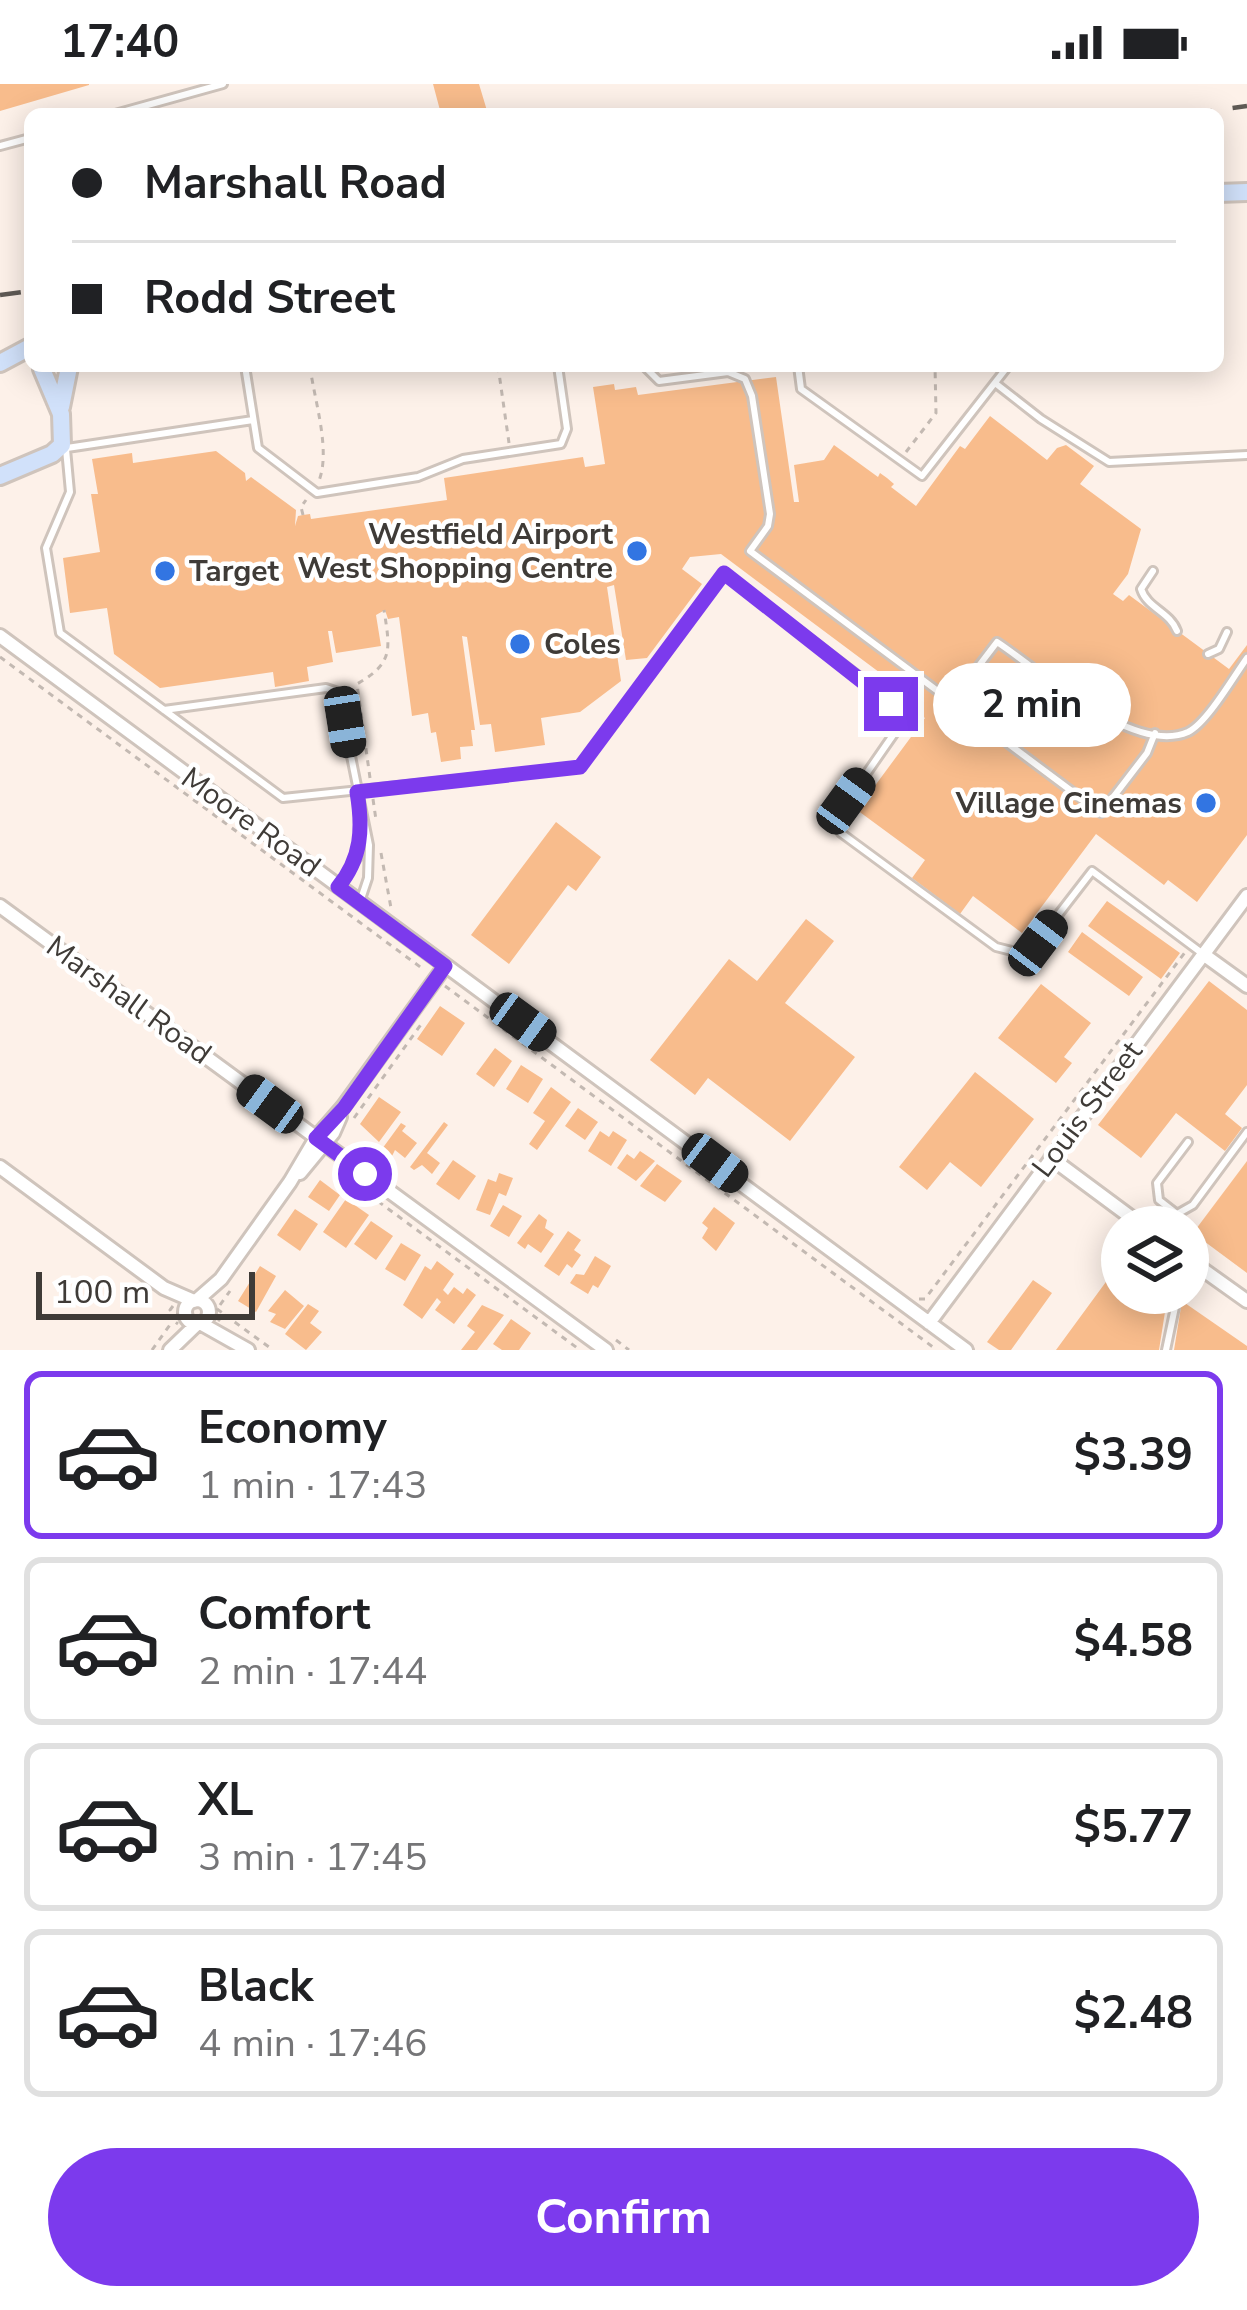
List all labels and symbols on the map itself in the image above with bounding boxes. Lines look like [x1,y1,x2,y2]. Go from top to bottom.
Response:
place label: Westfield Airport West Shopping Centre [298,514,613,589]
marker: Westfield Airport West Shopping Centre [624,538,650,564]
place label: Target [189,551,280,592]
marker: Target [152,558,178,584]
place label: Coles [544,624,621,665]
marker: Coles [507,631,533,657]
callout: 2 min [933,662,1131,746]
route end [864,677,918,731]
car [322,684,368,760]
street label: Moore Road [173,758,329,887]
car [810,761,882,841]
place label: Village Cinemas [955,783,1182,824]
marker: Village Cinemas [1193,790,1219,816]
car [1002,903,1074,983]
street label: Marshall Road [38,927,220,1074]
car [483,986,563,1058]
street label: Louis Street [1023,1032,1152,1186]
car [230,1068,310,1140]
car [675,1127,755,1199]
route start [338,1147,392,1201]
scale bar [36,1266,255,1319]

